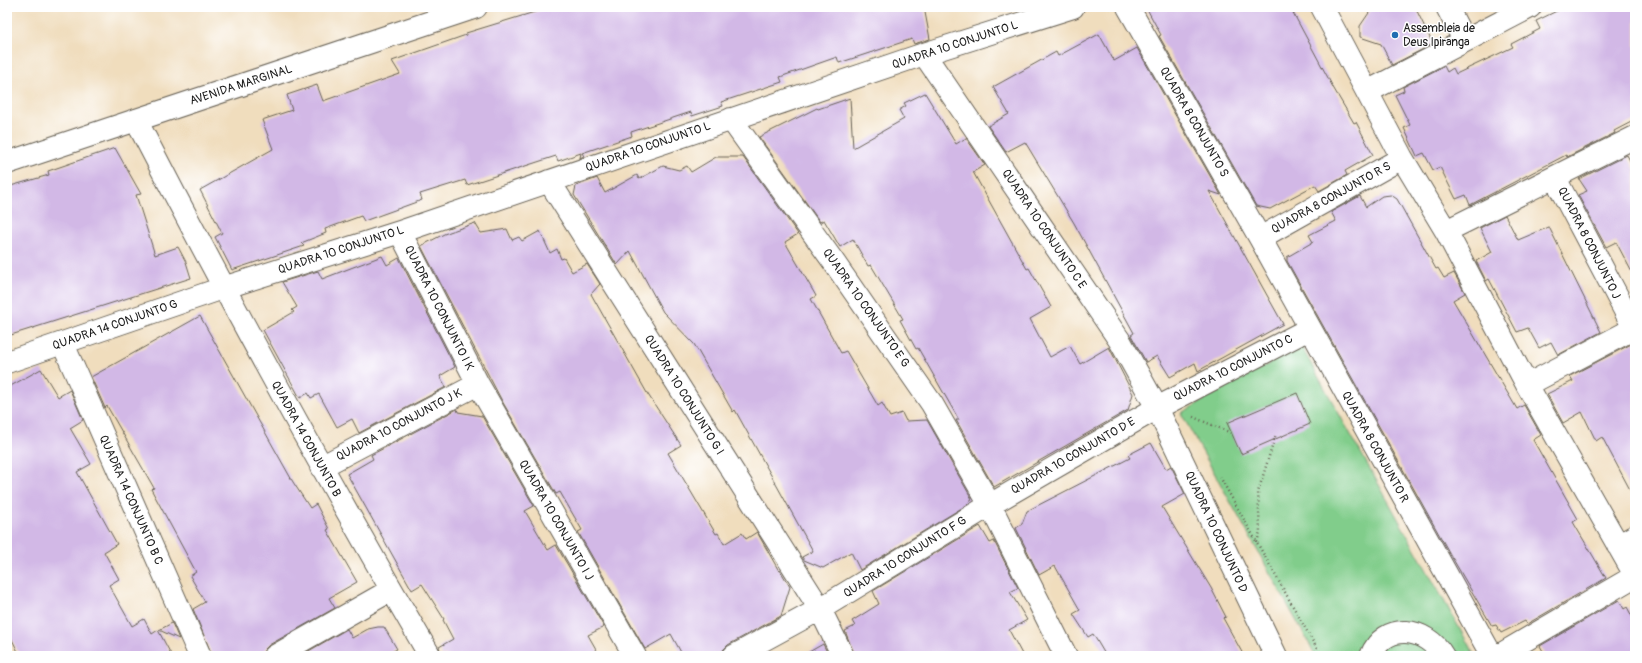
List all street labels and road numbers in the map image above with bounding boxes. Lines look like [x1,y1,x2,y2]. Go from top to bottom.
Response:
street label: QUADRA 10 CONJUNTO L [890,17,1020,72]
street label: AVENIDA MARGINAL [188,61,294,109]
street label: QUADRA 8 CONJUNTO S [1156,64,1232,180]
street label: QUADRA 10 CONJUNTO L [583,118,713,176]
street label: QUADRA 8 CONJUNTO R S [1269,159,1393,237]
street label: QUADRA 10 CONJUNTO C E [998,166,1090,292]
street label: QUADRA 8 CONJUNTO J [1554,184,1624,302]
street label: QUADRA 10 CONJUNTO L [276,222,406,277]
street label: QUADRA 10 CONJUNTO I K [401,243,477,373]
street label: QUADRA 10 CONJUNTO E G [819,246,913,370]
street label: QUADRA 14 CONJUNTO G [50,296,180,353]
street label: QUADRA 10 CONJUNTO C [1171,331,1295,405]
street label: QUADRA 10 CONJUNTO G I [641,332,727,458]
street label: QUADRA 14 CONJUNTO B [268,378,344,500]
street label: QUADRA 10 CONJUNTO J K [334,385,464,465]
street label: QUADRA 8 CONJUNTO R [1338,389,1412,505]
street label: QUADRA 10 CONJUNTO D E [1008,414,1138,498]
street label: QUADRA 14 CONJUNTO B C [96,433,166,567]
street label: QUADRA 10 CONJUNTO I J [515,457,597,583]
street label: QUADRA 10 CONJUNTO D [1181,469,1251,596]
street label: QUADRA 10 CONJUNTO F G [841,513,969,601]

